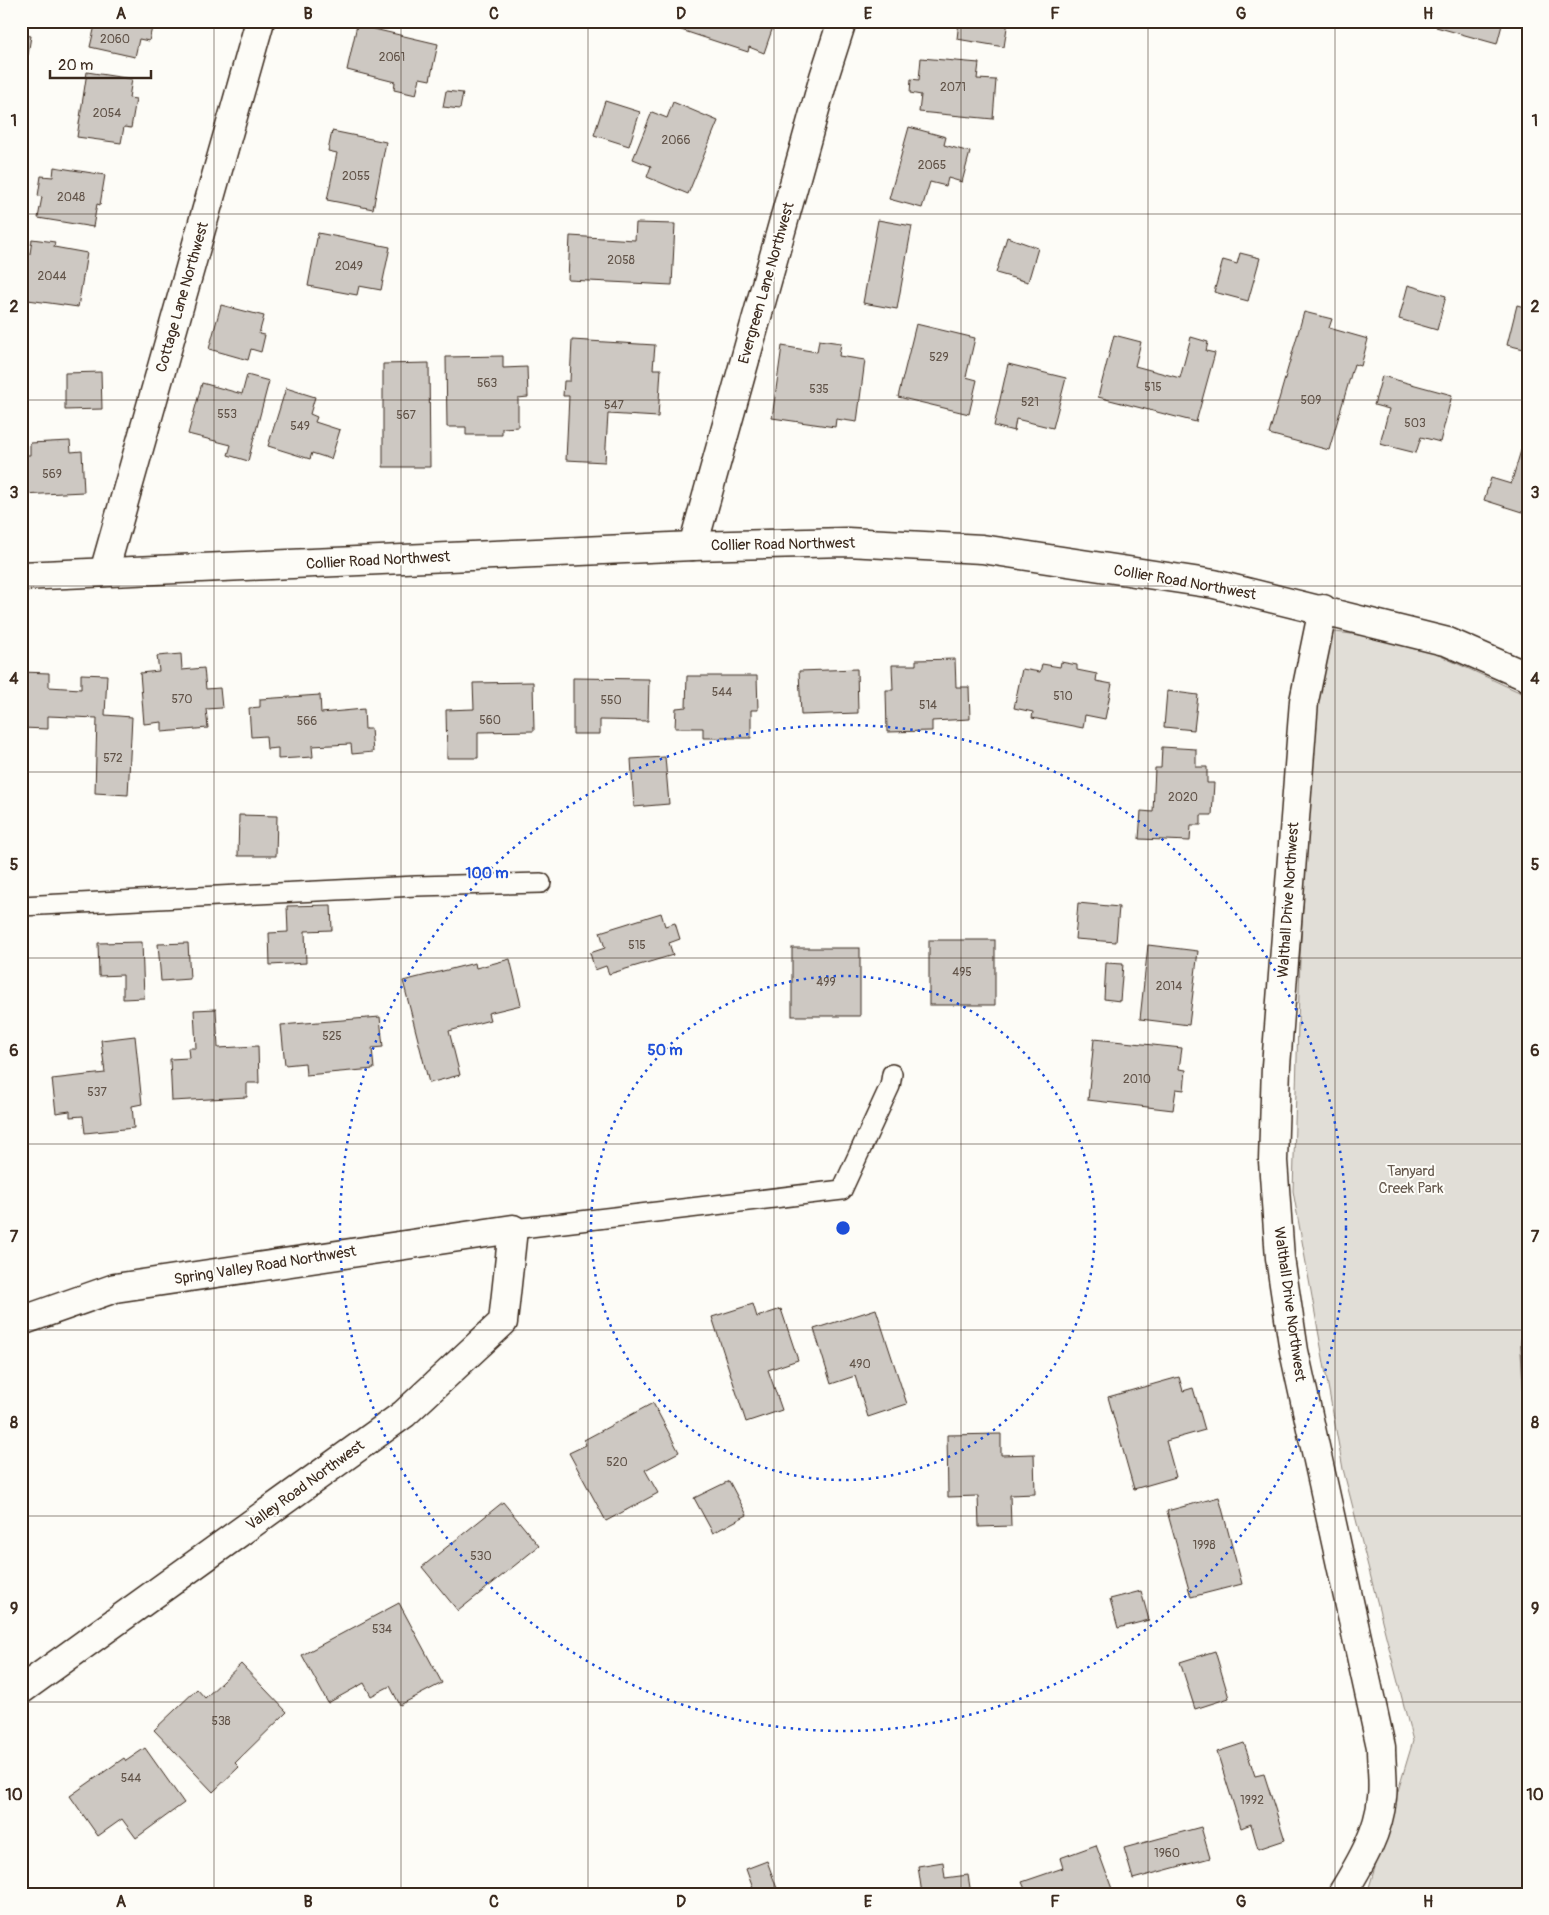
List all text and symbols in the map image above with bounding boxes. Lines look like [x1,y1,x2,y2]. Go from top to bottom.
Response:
text: A [116,4,127,24]
text: B [303,4,313,24]
text: C [489,4,499,24]
text: D [676,4,686,24]
text: E [864,4,873,24]
text: F [1050,4,1060,24]
text: G [1236,4,1247,24]
text: H [1423,4,1433,24]
house number: 2060 [100,32,130,47]
scale bar [50,48,151,80]
house number: 2061 [379,50,405,65]
text: 20 m [58,56,93,75]
house number: 2071 [940,80,966,95]
house number: 2054 [93,106,121,121]
text: 1 [11,111,17,131]
text: 1 [1532,111,1538,131]
house number: 2066 [662,133,690,148]
house number: 2065 [918,158,946,173]
house number: 2055 [342,169,370,184]
house number: 2048 [57,190,85,205]
street label: Evergreen Lane Northwest [734,199,799,366]
street label: Cottage Lane Northwest [152,219,213,375]
house number: 2058 [607,253,635,268]
house number: 2049 [335,259,363,274]
house number: 2044 [38,269,66,284]
text: 2 [10,297,19,317]
text: 2 [1531,297,1540,317]
house number: 529 [929,350,949,365]
house number: 563 [477,376,497,391]
house number: 515 [1144,380,1162,395]
house number: 535 [809,382,829,397]
house number: 509 [1301,393,1321,408]
house number: 521 [1021,395,1039,410]
house number: 547 [604,398,625,413]
house number: 553 [217,407,237,422]
house number: 567 [396,408,417,423]
house number: 503 [1404,416,1426,431]
house number: 549 [290,419,310,434]
house number: 569 [42,467,62,482]
text: 3 [10,483,19,503]
text: 3 [1531,483,1540,503]
street label: Collier Road Northwest [711,534,856,555]
street label: Collier Road Northwest [305,547,452,574]
street label: Collier Road Northwest [1112,561,1259,605]
text: 4 [9,669,19,689]
text: 4 [1530,669,1540,689]
house number: 544 [712,685,732,700]
house number: 510 [1053,689,1073,704]
house number: 570 [171,692,193,707]
house number: 550 [600,693,622,708]
house number: 514 [919,698,937,713]
house number: 560 [479,713,501,728]
house number: 566 [297,714,317,729]
house number: 572 [103,751,123,766]
house number: 2020 [1168,790,1198,805]
street label: Walthall Drive Northwest [1274,821,1303,979]
text: 5 [10,855,19,875]
text: 5 [1531,855,1540,875]
text: 100 m [466,864,508,883]
house number: 515 [628,938,646,953]
house number: 495 [952,965,972,980]
house number: 499 [816,975,836,990]
house number: 2014 [1156,979,1182,994]
house number: 525 [322,1029,342,1044]
text: 6 [9,1041,19,1061]
text: 50 m [648,1041,682,1060]
text: 6 [1530,1041,1540,1061]
house number: 2010 [1123,1072,1151,1087]
house number: 537 [87,1085,107,1100]
park label: Tanyard Creek Park [1379,1162,1444,1198]
centre of rings [834,1219,852,1237]
street label: Walthall Drive Northwest [1269,1226,1310,1384]
text: 7 [10,1227,19,1247]
text: 7 [1531,1227,1540,1247]
street label: Spring Valley Road Northwest [173,1242,359,1289]
house number: 490 [849,1357,871,1372]
text: 8 [10,1413,18,1433]
text: 8 [1531,1413,1539,1433]
street label: Valley Road Northwest [243,1436,369,1535]
house number: 520 [606,1455,628,1470]
house number: 1998 [1192,1538,1216,1553]
house number: 530 [470,1549,492,1564]
text: 9 [10,1599,18,1619]
text: 9 [1531,1599,1539,1619]
house number: 534 [372,1622,392,1637]
house number: 538 [211,1714,231,1729]
house number: 544 [121,1771,141,1786]
text: 10 [5,1785,23,1805]
text: 10 [1526,1785,1544,1805]
house number: 1992 [1240,1793,1264,1808]
house number: 1960 [1154,1846,1180,1861]
text: A [116,1892,127,1912]
text: B [303,1892,313,1912]
text: C [489,1892,499,1912]
text: D [676,1892,686,1912]
text: E [864,1892,873,1912]
text: F [1050,1892,1060,1912]
text: G [1236,1892,1247,1912]
text: H [1423,1892,1433,1912]

